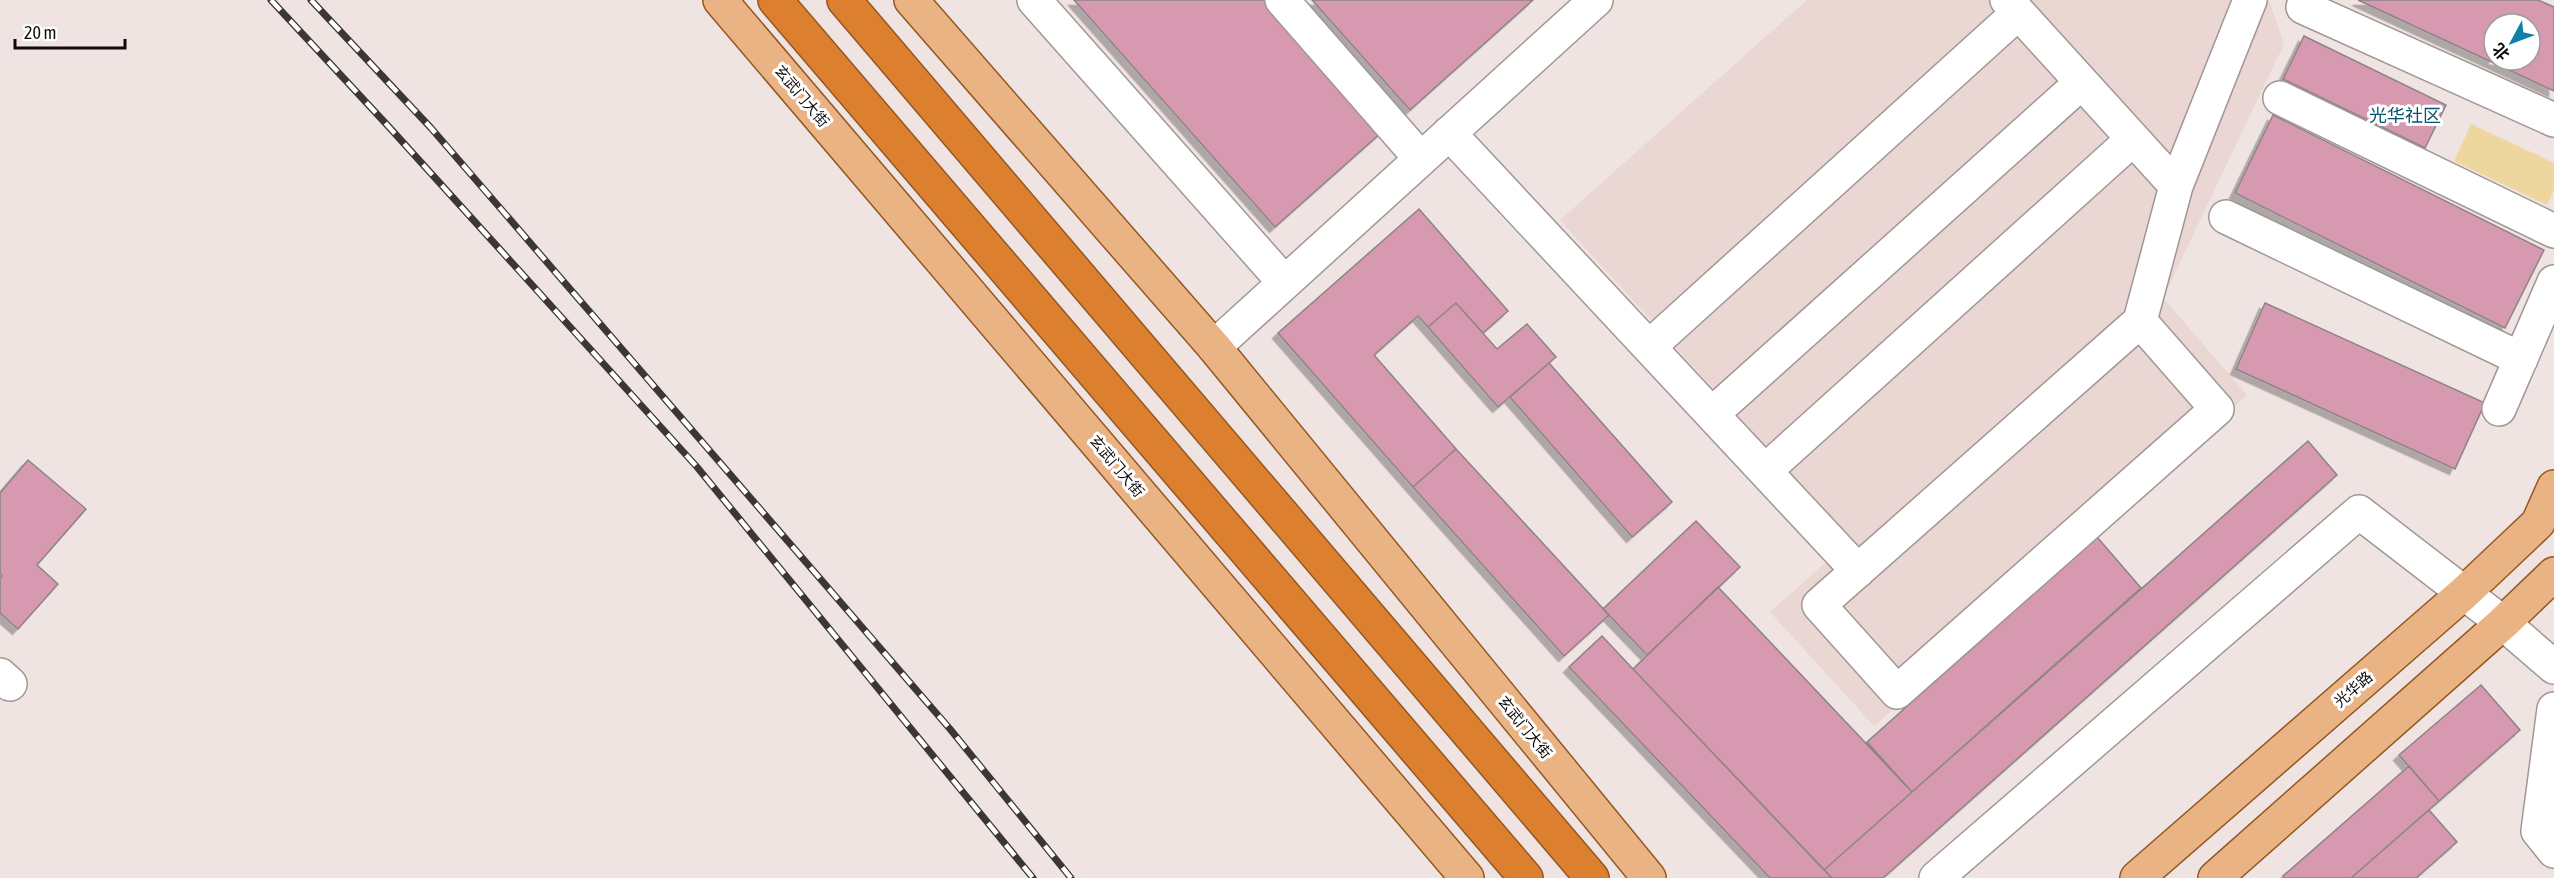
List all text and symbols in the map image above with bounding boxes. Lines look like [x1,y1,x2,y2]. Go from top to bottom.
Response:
scale bar [15,12,124,50]
north arrow [2482,12,2542,72]
text: 20 m [24,22,56,43]
text: 北 [2489,40,2513,64]
street label: 玄武门大街 [771,62,833,130]
district label: 光华社区 [2369,105,2441,126]
street label: 玄武门大街 [1086,432,1148,500]
street label: 光华路 [2330,668,2376,710]
street label: 玄武门大街 [1495,693,1555,761]

